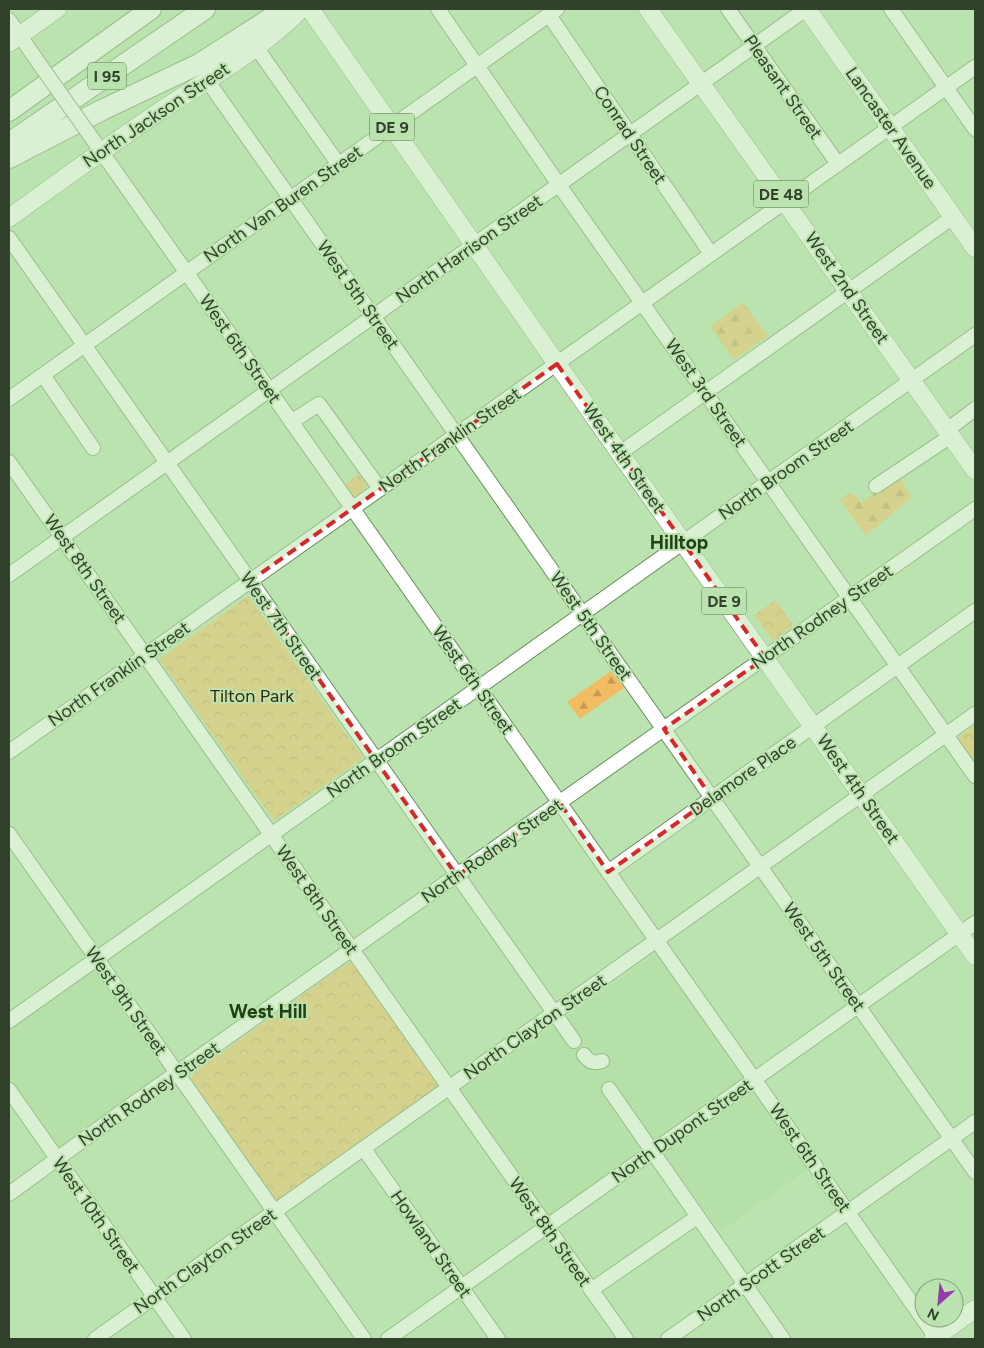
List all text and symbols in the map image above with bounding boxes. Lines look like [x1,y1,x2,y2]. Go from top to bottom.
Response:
street label: Pleasant Street [739,30,827,144]
street label: North Jackson Street [78,58,234,172]
road number: I 95 [88,62,126,90]
street label: Lancaster Avenue [841,63,941,193]
street label: Conrad Street [589,82,671,189]
road number: DE 9 [370,114,414,140]
street label: North Van Buren Street [199,141,367,267]
road number: DE 48 [754,180,808,208]
street label: North Harrison Street [391,190,547,308]
street label: West 2nd Street [800,228,894,348]
street label: West 5th Street [312,236,404,354]
street label: West 6th Street [194,290,286,408]
street label: West 3rd Street [660,335,752,452]
street label: North Franklin Street [375,383,525,497]
street label: West 4th Street [578,399,670,517]
street label: North Broom Street [714,415,858,525]
street label: West 8th Street [39,510,131,628]
district label: Hilltop [650,531,708,554]
street label: North Rodney Street [747,560,897,674]
street label: West 5th Street [545,567,637,685]
street label: West 7th Street [235,568,327,685]
road number: DE 9 [702,588,746,614]
street label: North Franklin Street [44,617,194,731]
street label: West 6th Street [427,621,519,739]
park label: Tilton Park [210,685,294,707]
street label: North Broom Street [322,693,466,803]
street label: West 4th Street [812,730,904,848]
street label: Delamore Place [686,731,800,821]
street label: North Rodney Street [417,794,567,908]
street label: West 8th Street [271,841,363,959]
street label: West 5th Street [778,898,870,1016]
street label: West 9th Street [80,942,172,1060]
street label: North Clayton Street [459,969,611,1085]
district label: West Hill [229,1000,307,1023]
street label: North Rodney Street [74,1037,224,1151]
street label: North Dupont Street [607,1074,757,1188]
street label: West 6th Street [764,1099,856,1217]
street label: West 10th Street [48,1153,144,1277]
street label: West 8th Street [504,1173,596,1291]
street label: Howland Street [386,1186,476,1302]
street label: North Clayton Street [129,1203,281,1319]
street label: North Scott Street [693,1221,829,1326]
north arrow [914,1278,964,1328]
text: N [925,1304,942,1324]

